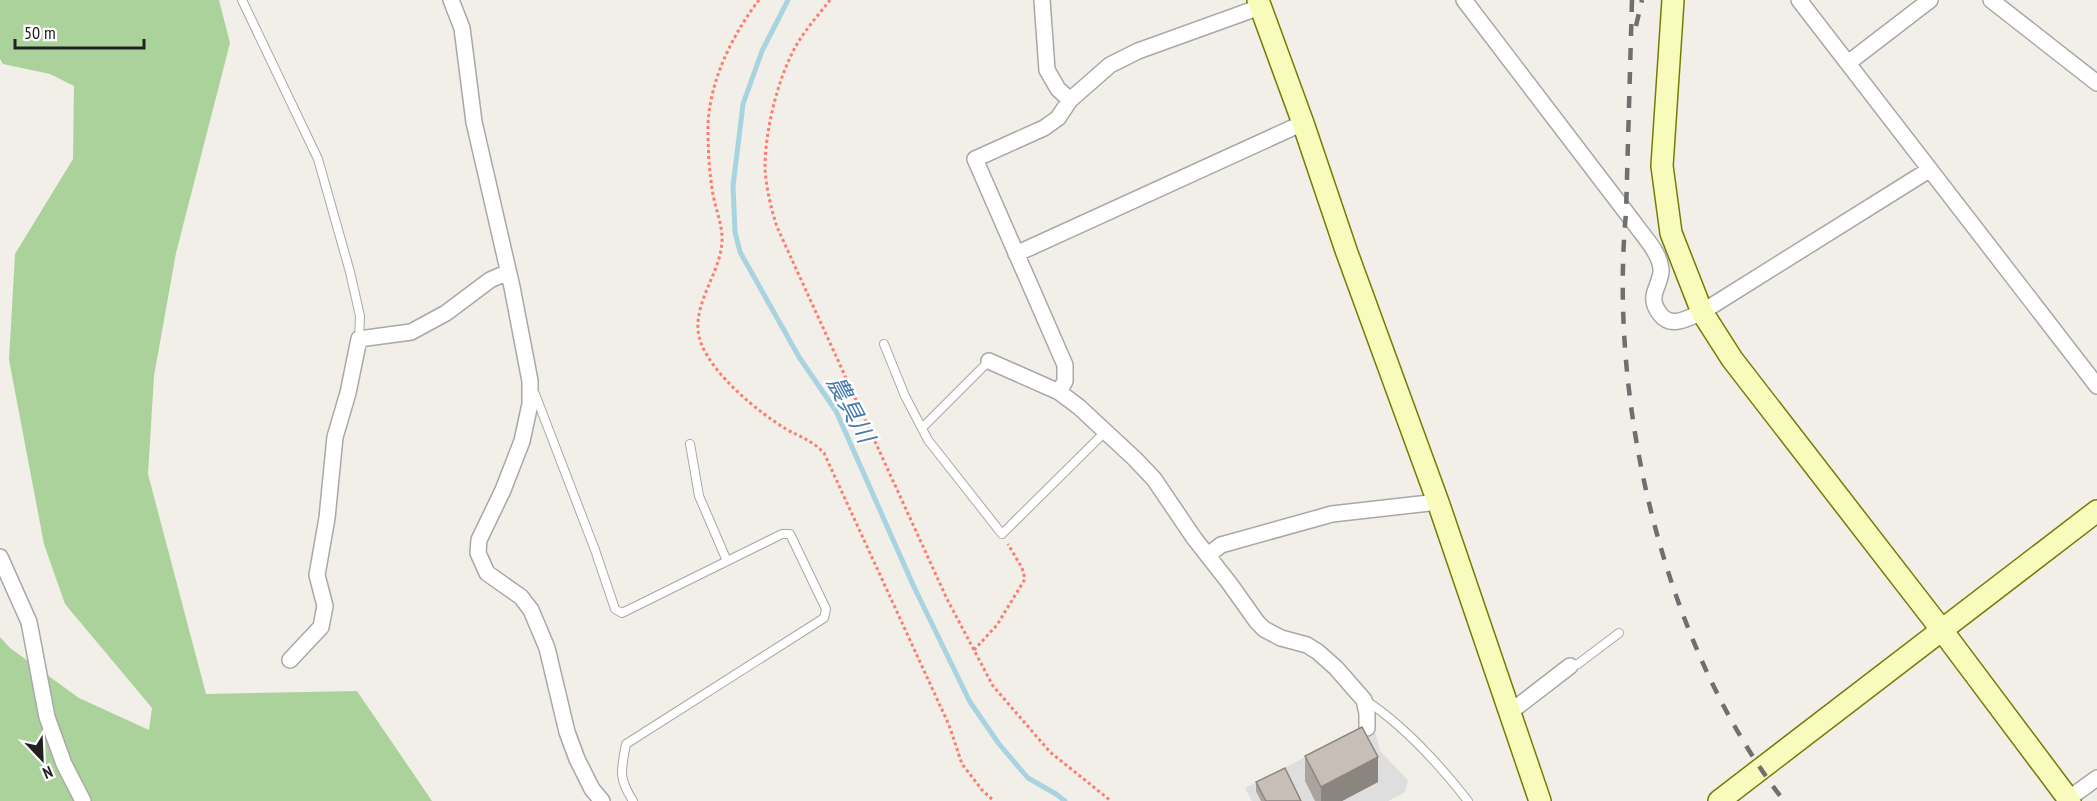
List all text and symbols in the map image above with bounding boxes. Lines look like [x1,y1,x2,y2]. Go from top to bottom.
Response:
scale bar [15,12,144,50]
text: 50 m [24,21,56,44]
water label: 農具川 [820,370,883,451]
north arrow [12,729,72,789]
text: N [40,762,56,784]

